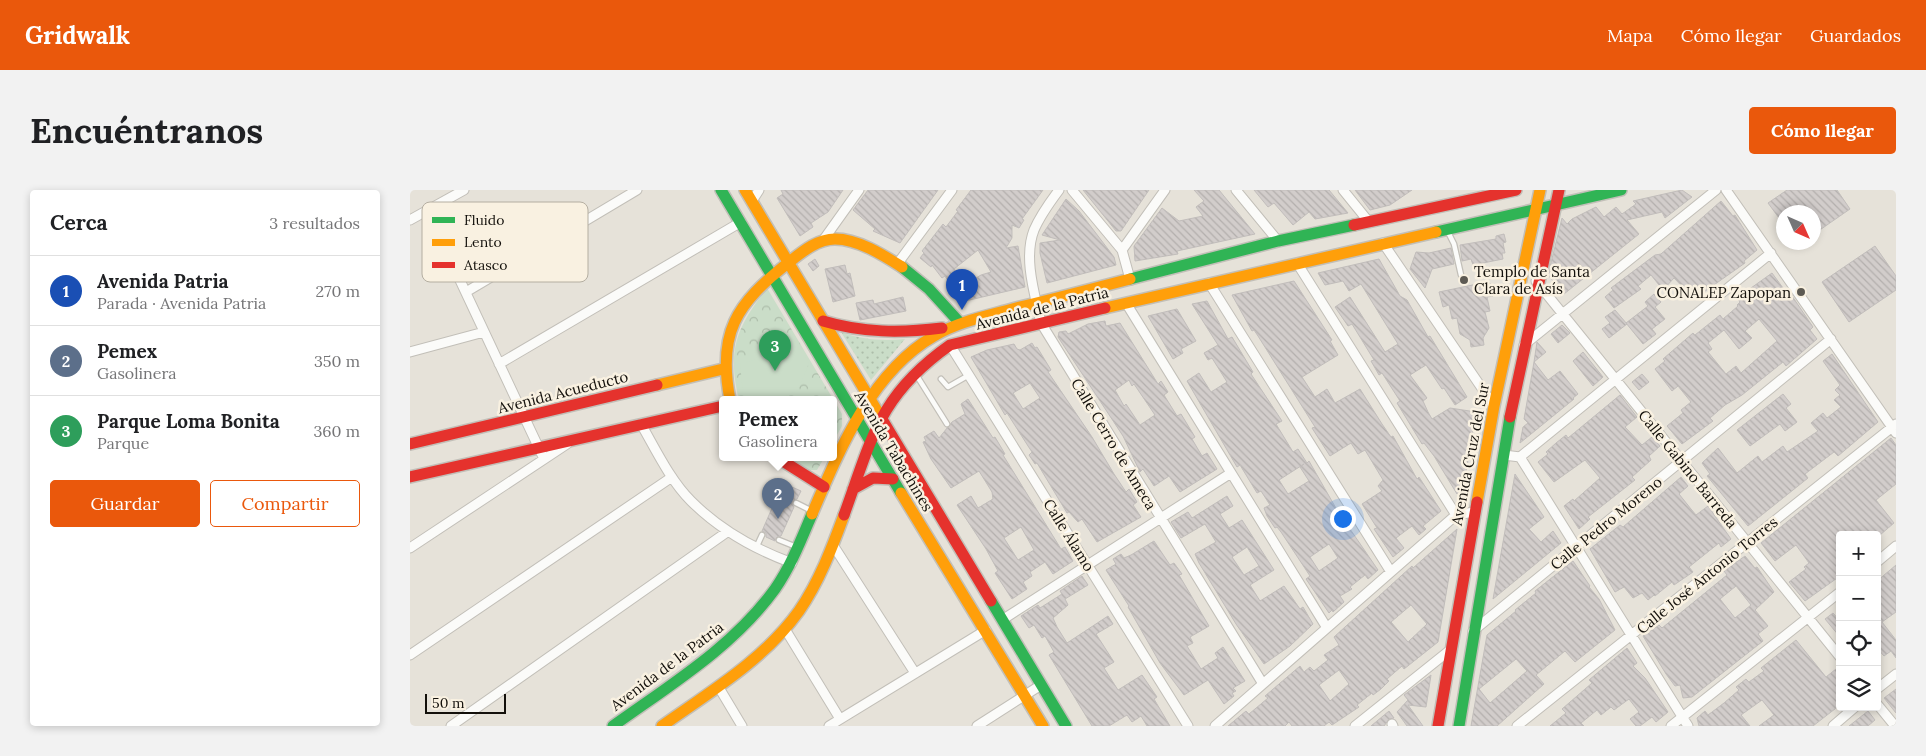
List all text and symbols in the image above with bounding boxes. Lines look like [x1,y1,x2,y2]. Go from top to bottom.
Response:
text: Gridwalk [25,20,130,51]
text: Mapa [1607,24,1653,47]
text: Cómo llegar [1681,24,1782,47]
text: Guardados [1810,24,1901,47]
button: Cómo llegar [1749,107,1896,154]
text: Encuéntranos [30,108,263,153]
legend [422,202,588,282]
north arrow [1776,205,1821,250]
text: Cerca [50,209,108,236]
text: Fluido [464,211,504,229]
text: 3 resultados [269,213,360,233]
text: Lento [464,233,502,251]
text: Atasco [463,256,507,274]
place label: Templo de Santa Clara de Asís [1474,262,1590,298]
text: Avenida Patria [97,269,229,293]
pin: 1 [946,269,978,310]
marker: Templo de Santa Clara de Asís [1458,274,1470,286]
text: 1 [63,281,69,301]
text: 270 m [316,281,360,301]
street label: Avenida de la Patria [973,282,1111,334]
place label: CONALEP Zapopan [1656,283,1791,302]
marker: CONALEP Zapopan [1795,286,1807,298]
text: Parada · Avenida Patria [97,293,266,313]
pin: 3 [759,330,791,371]
text: Pemex [97,339,157,363]
text: 2 [62,351,70,371]
text: 350 m [314,351,360,371]
text: Gasolinera [97,363,177,383]
street label: Avenida Acueducto [495,367,630,418]
street label: Calle Cerro de Ameca [1067,375,1161,514]
street label: Avenida Cruz del Sur [1447,380,1493,528]
street label: Avenida Tabachines [850,386,938,515]
popup [719,396,837,461]
street label: Calle Gabino Barreda [1634,406,1742,532]
text: Pemex [738,407,798,431]
text: Parque Loma Bonita [97,409,280,433]
text: 3 [62,421,70,441]
text: 360 m [313,421,360,441]
text: Gasolinera [738,431,818,451]
text: Parque [97,433,149,453]
street label: Calle Pedro Moreno [1546,472,1666,574]
pin: 2 [762,478,794,519]
button: Guardar [50,480,200,527]
button: Compartir [210,480,360,527]
street label: Calle Álamo [1039,495,1099,575]
your location [1330,506,1356,532]
street label: Calle José Antonio Torres [1632,512,1782,638]
map controls [1836,531,1881,711]
button: + [1836,531,1881,576]
button: − [1836,576,1881,621]
street label: Avenida de la Patria [606,617,727,715]
button: locate [1836,621,1881,666]
button: layers [1836,666,1881,711]
scale bar [425,691,506,714]
text: 50 m [432,694,465,712]

